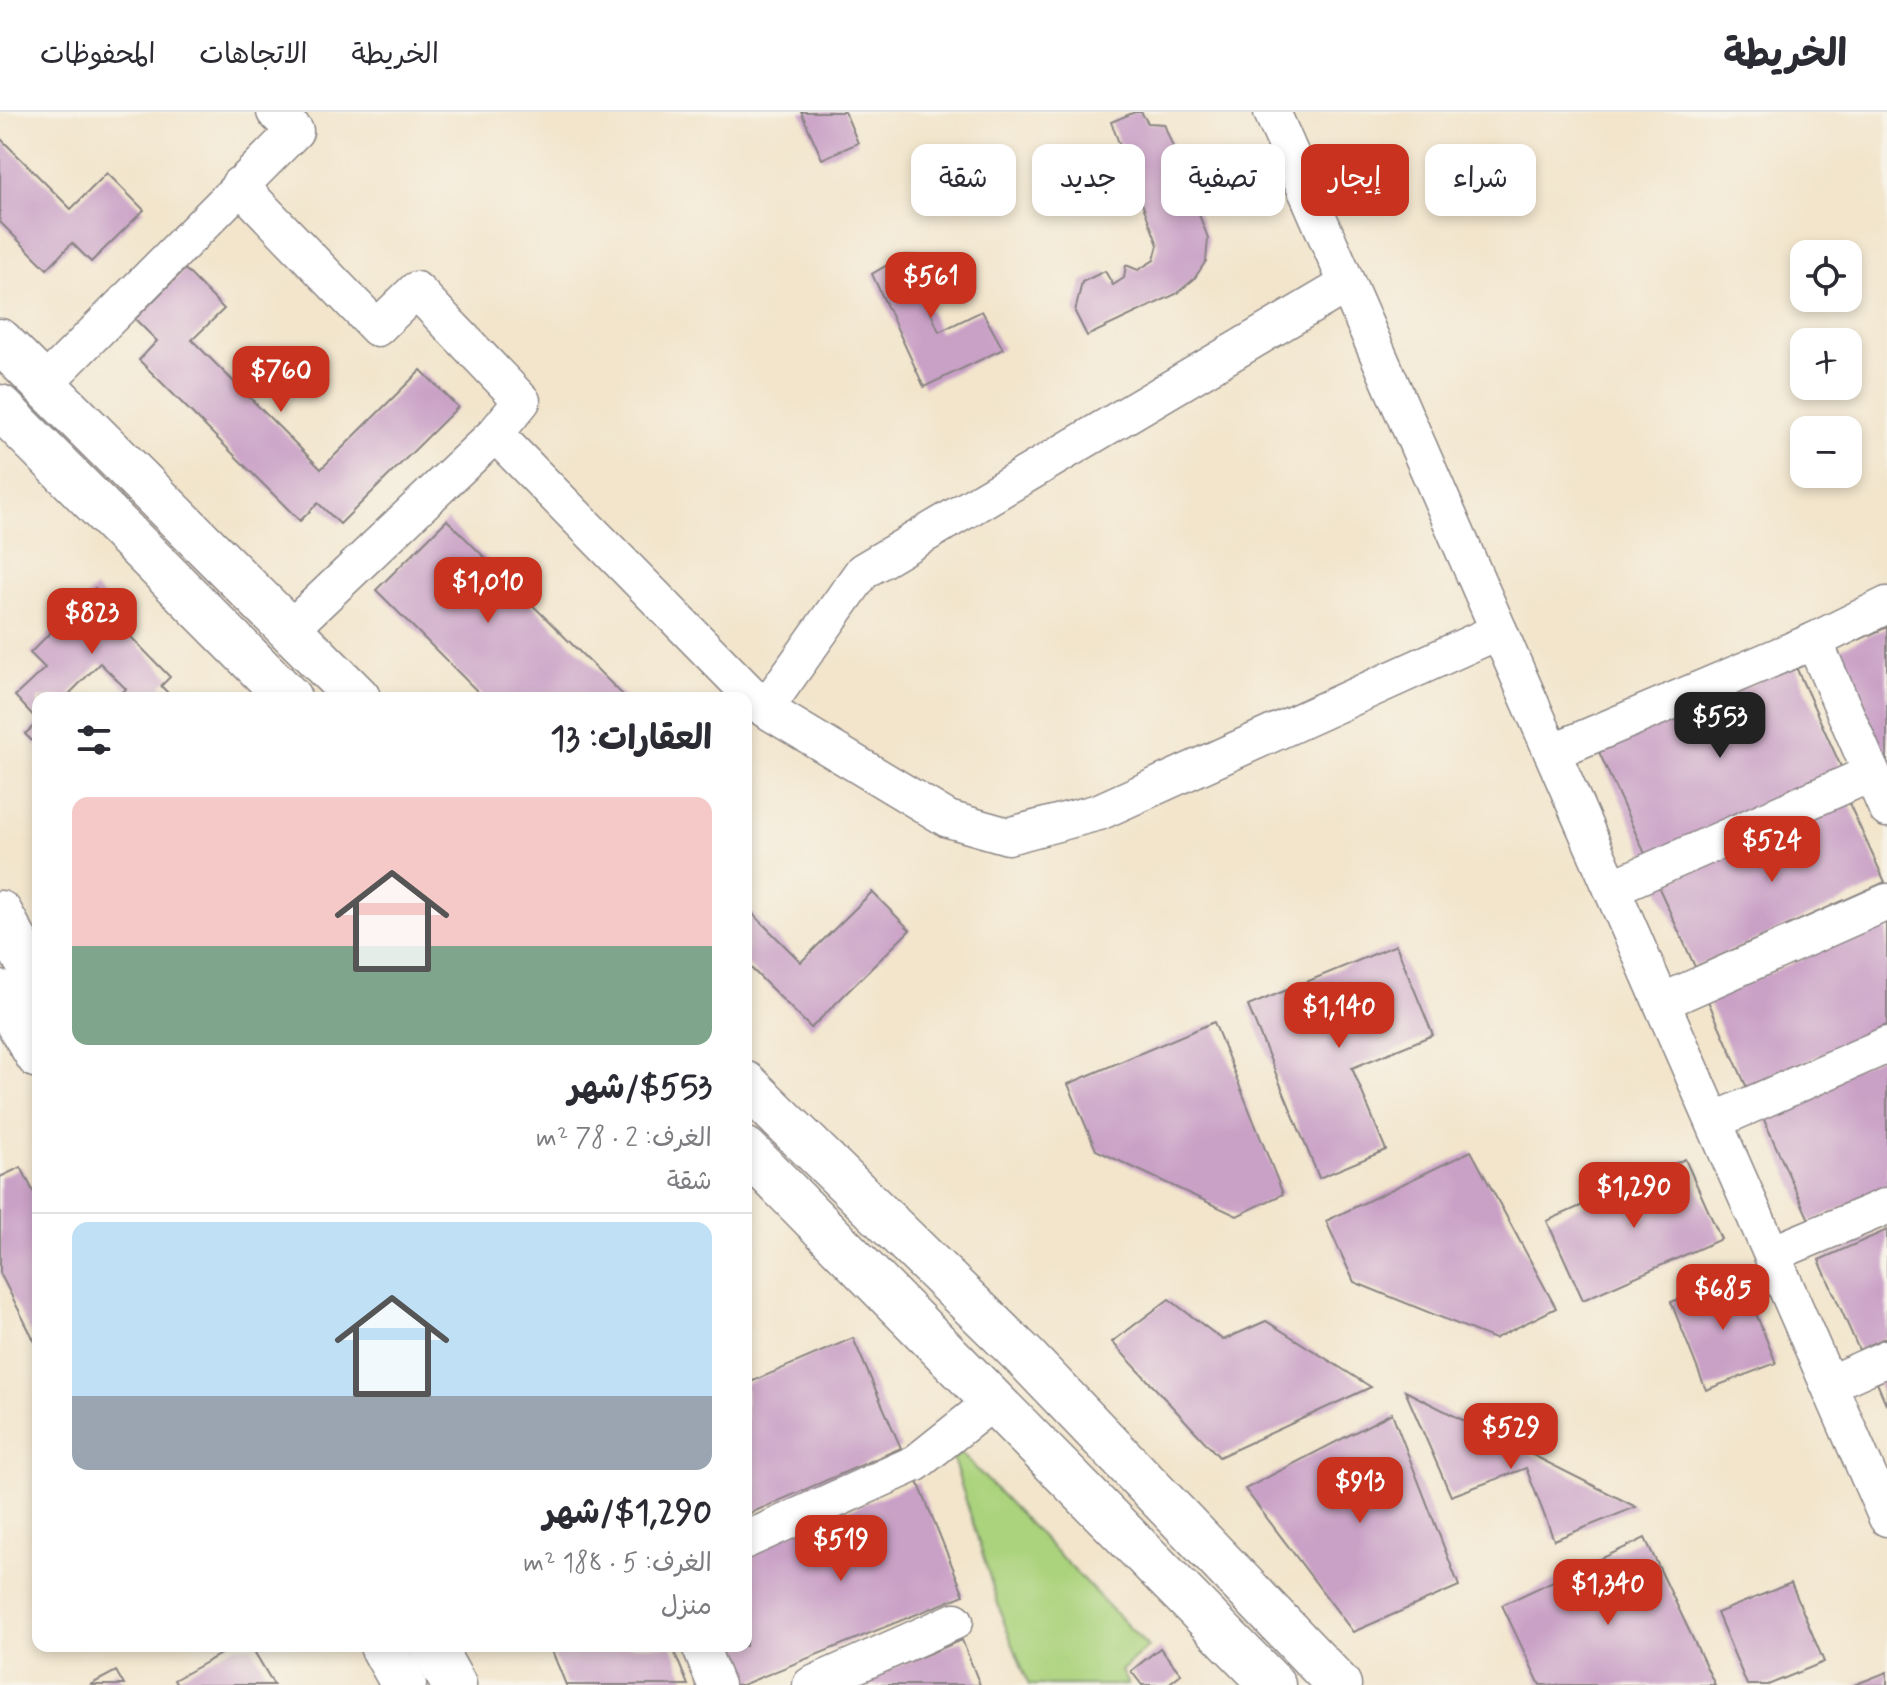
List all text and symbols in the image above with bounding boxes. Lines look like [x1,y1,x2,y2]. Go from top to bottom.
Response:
text: الخريطة [1723,31,1847,80]
text: المحفوظات [40,37,155,74]
text: الاتجاهات [199,37,307,74]
text: الخريطة [351,37,439,74]
chip: شقة [911,144,1016,216]
chip: جديد [1032,144,1145,216]
chip: تصفية [1161,144,1285,216]
chip: إيجار [1301,144,1409,216]
chip: شراء [1425,144,1536,216]
map controls [1790,240,1862,488]
button: locate [1790,240,1862,312]
pin: $561 [884,252,978,320]
text: $561 [903,261,959,295]
button: + [1790,328,1862,400]
pin: $760 [234,346,328,414]
text: $760 [250,355,312,389]
button: − [1790,416,1862,488]
pin: $1,010 [423,557,553,625]
text: $1,010 [452,566,524,600]
pin: $823 [45,588,139,656]
text: $823 [65,597,119,631]
pin: $553 [1673,692,1767,760]
text: $553 [1692,701,1748,735]
text: العقارات: 13 [550,717,712,762]
icon: filters [72,718,116,762]
pin: $524 [1725,816,1819,884]
text: $524 [1742,825,1802,859]
icon: home [320,849,464,993]
pin: $1,140 [1274,982,1404,1050]
text: $1,140 [1302,991,1376,1025]
text: $553/شهر [568,1066,712,1111]
text: الغرف: 2 · 78 m² [536,1122,712,1156]
pin: $1,290 [1569,1162,1699,1230]
text: شقة [667,1165,712,1199]
text: $1,290 [1597,1171,1671,1205]
pin: $685 [1676,1264,1770,1332]
text: $685 [1694,1273,1752,1307]
icon: home [320,1274,464,1418]
pin: $529 [1464,1403,1558,1471]
text: $529 [1482,1412,1540,1446]
pin: $913 [1313,1457,1407,1525]
text: $913 [1335,1466,1385,1500]
text: $1,290/شهر [543,1491,712,1536]
pin: $519 [794,1515,888,1583]
text: $519 [813,1524,869,1558]
text: الغرف: 5 · 188 m² [523,1547,712,1581]
pin: $1,340 [1543,1559,1673,1627]
text: $1,340 [1571,1568,1645,1602]
text: منزل [661,1590,712,1624]

